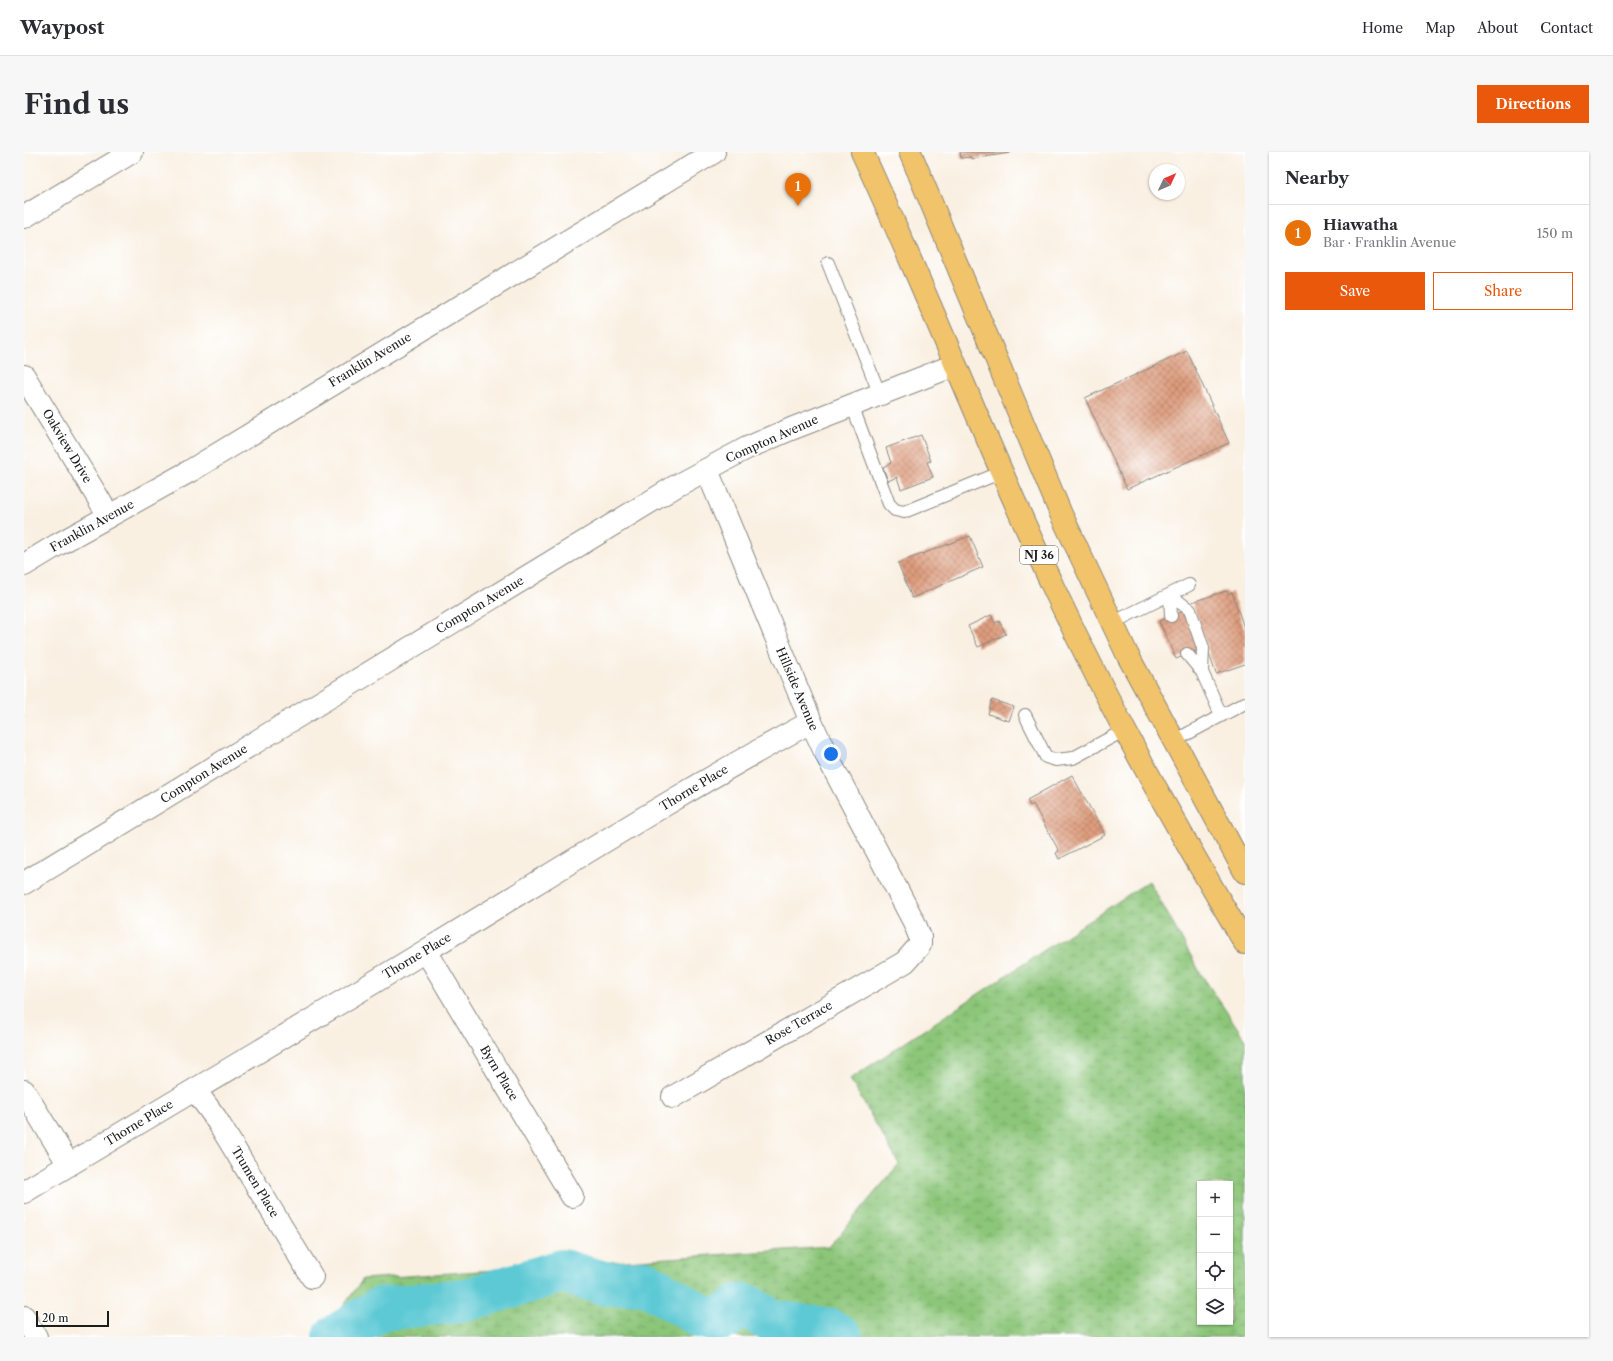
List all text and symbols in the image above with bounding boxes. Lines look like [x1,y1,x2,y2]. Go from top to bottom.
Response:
text: Waypost [20,16,104,39]
text: Home [1362,19,1403,37]
text: Map [1425,19,1455,37]
text: About [1477,19,1518,37]
text: Contact [1540,19,1593,37]
button: Directions [1477,85,1589,123]
text: Find us [24,87,129,121]
north arrow [1149,164,1185,200]
text: Nearby [1285,168,1349,188]
pin: 1 [785,173,811,206]
text: Hiawatha [1323,215,1398,234]
text: 1 [1295,225,1301,241]
text: 150 m [1537,225,1573,241]
text: Bar · Franklin Avenue [1323,234,1456,250]
button: Save [1285,272,1425,310]
button: Share [1433,272,1573,310]
street label: Franklin Avenue [326,329,414,390]
street label: Oakview Drive [39,406,96,486]
street label: Compton Avenue [723,411,821,466]
street label: Franklin Avenue [47,496,137,555]
road number: NJ 36 [1020,546,1058,564]
street label: Compton Avenue [433,572,527,637]
street label: Hillside Avenue [773,645,822,733]
street label: Compton Avenue [158,741,250,806]
your location [821,744,841,764]
street label: Thorne Place [657,761,731,814]
street label: Thorne Place [380,929,454,982]
street label: Rose Terrace [763,997,835,1048]
street label: Byrn Place [477,1043,522,1103]
street label: Thorne Place [102,1096,176,1149]
street label: Trumen Place [228,1144,283,1220]
map controls [1197,1181,1233,1325]
button: + [1197,1181,1233,1217]
button: − [1197,1217,1233,1253]
button: locate [1197,1253,1233,1289]
button: layers [1197,1289,1233,1325]
scale bar [36,1309,109,1328]
text: 20 m [42,1311,68,1325]

